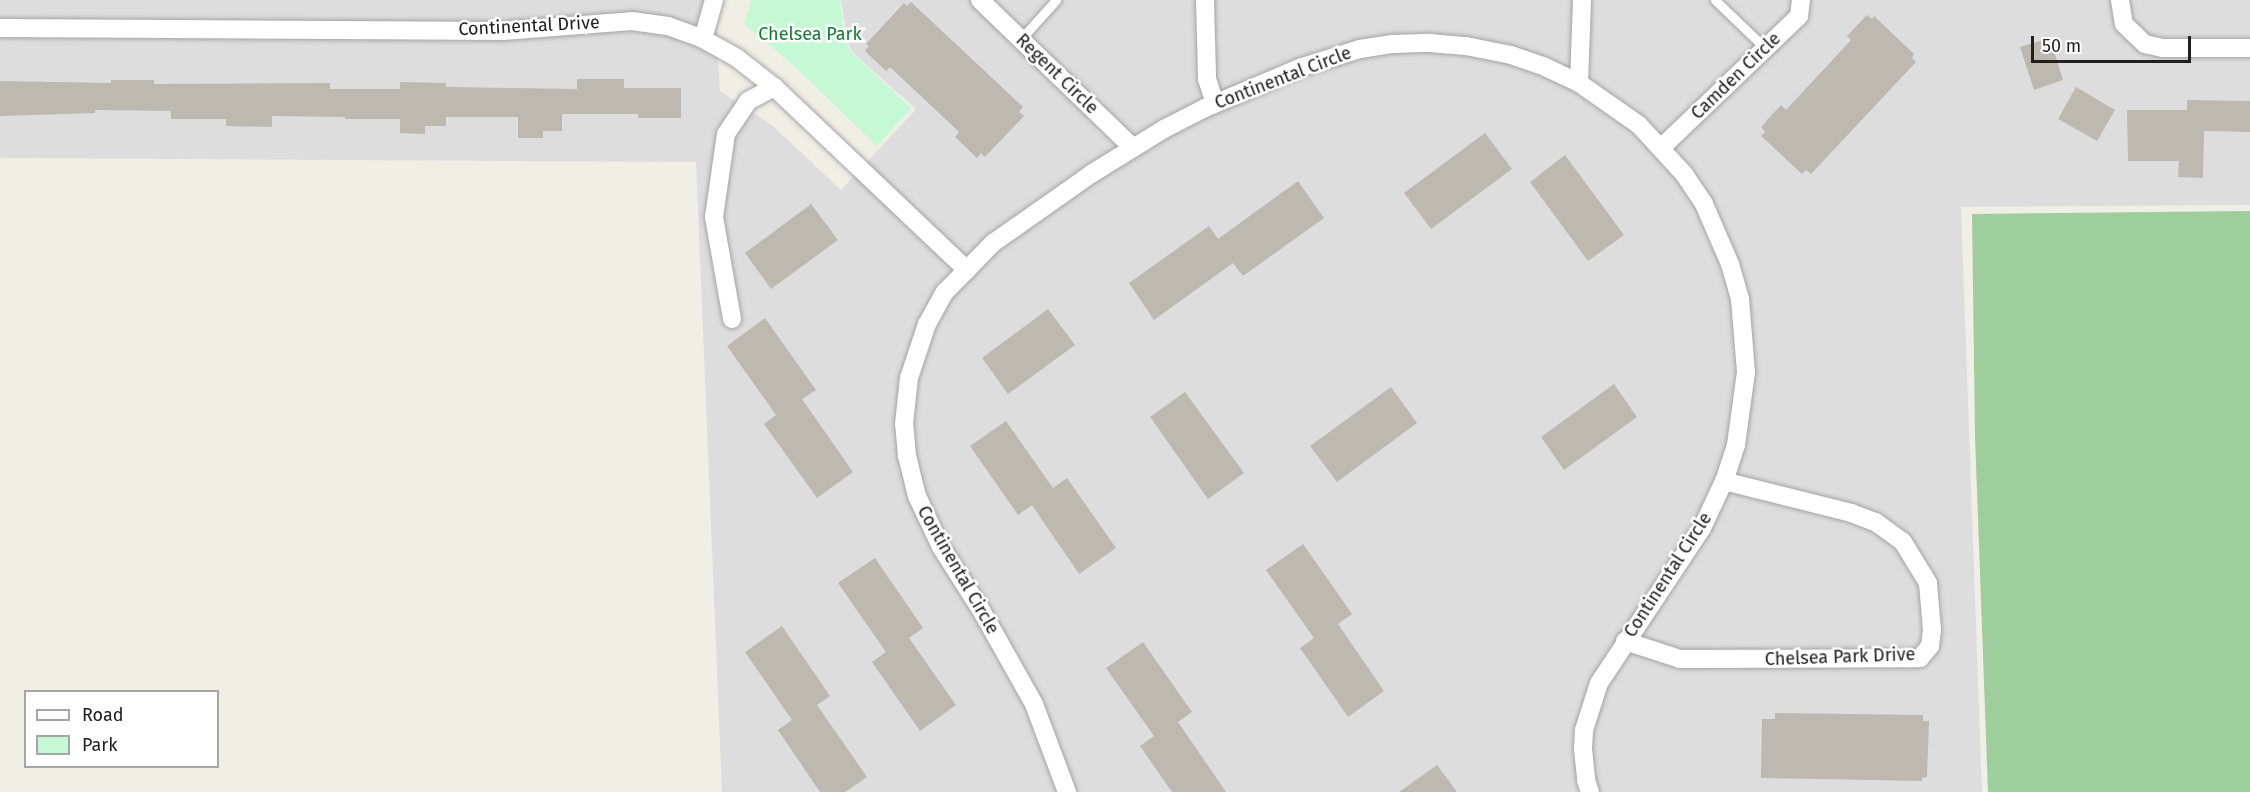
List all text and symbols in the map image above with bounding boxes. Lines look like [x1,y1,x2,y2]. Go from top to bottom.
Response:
street label: Continental Drive [458,12,600,40]
park label: Chelsea Park [758,23,862,45]
scale bar [2034,24,2194,62]
street label: Camden Circle [1687,28,1785,124]
street label: Regent Circle [1011,29,1103,119]
text: 50 m [2042,35,2081,57]
street label: Continental Circle [1212,42,1354,114]
street label: Continental Circle [913,502,1003,638]
street label: Continental Circle [1620,509,1716,641]
street label: Chelsea Park Drive [1764,644,1916,670]
legend [24,690,219,768]
text: Road [82,704,124,726]
text: Park [82,734,117,756]

